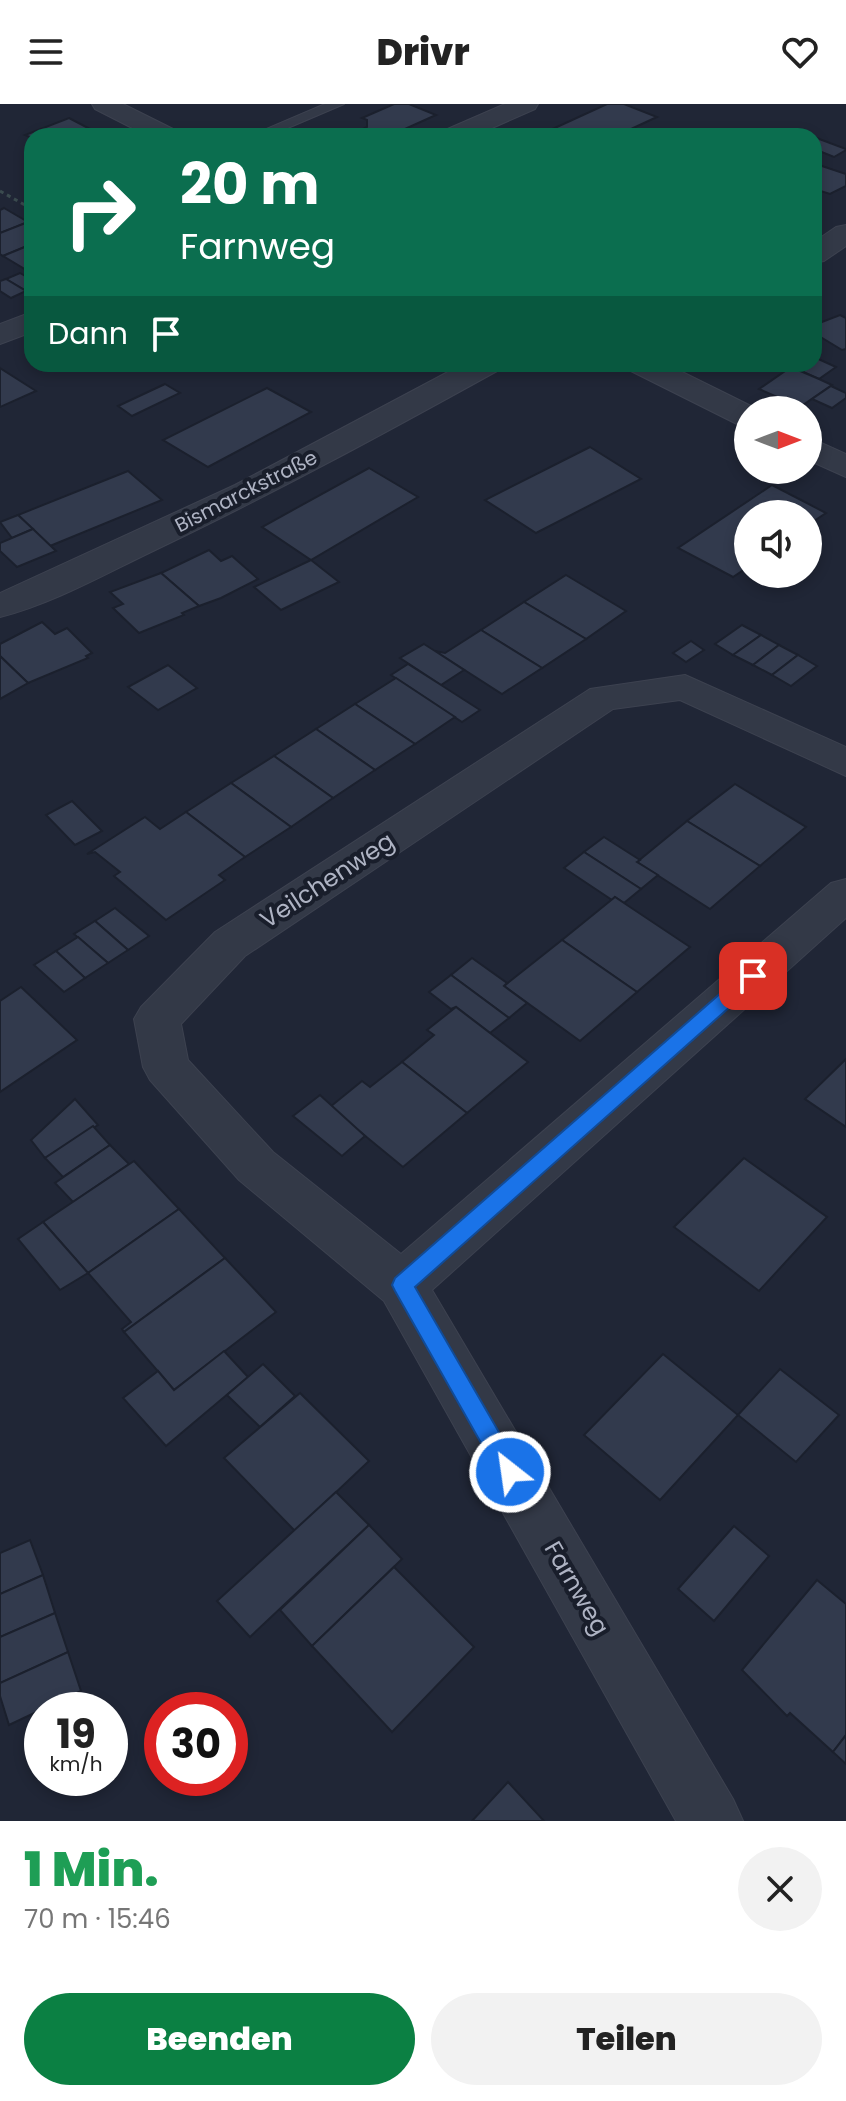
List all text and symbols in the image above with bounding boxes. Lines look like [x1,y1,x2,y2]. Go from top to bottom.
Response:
text: Drivr [376,27,470,78]
icon: menu [24,30,68,74]
icon: heart [778,30,822,74]
text: 20 m [180,145,320,224]
icon: right [48,160,152,264]
text: Farnweg [180,221,335,272]
text: Dann [48,312,128,355]
icon: arrive [144,312,188,356]
north arrow [734,396,822,484]
map controls [734,396,822,588]
street label: Bismarckstraße [170,443,322,539]
button: sound [734,500,822,588]
street label: Veilchenweg [253,824,401,936]
pin [719,942,787,1010]
icon: arrive [731,954,775,998]
position arrow [468,1430,552,1514]
street label: Farnweg [537,1535,617,1641]
speed limit sign: 30 [144,1692,248,1796]
text: 19 [56,1706,96,1762]
text: km/h [49,1750,103,1778]
text: 1 Min. [24,1836,159,1903]
button: close [738,1847,822,1931]
text: 70 m · 15:46 [24,1901,171,1937]
button: Beenden [24,1993,415,2085]
button: Teilen [431,1993,822,2085]

